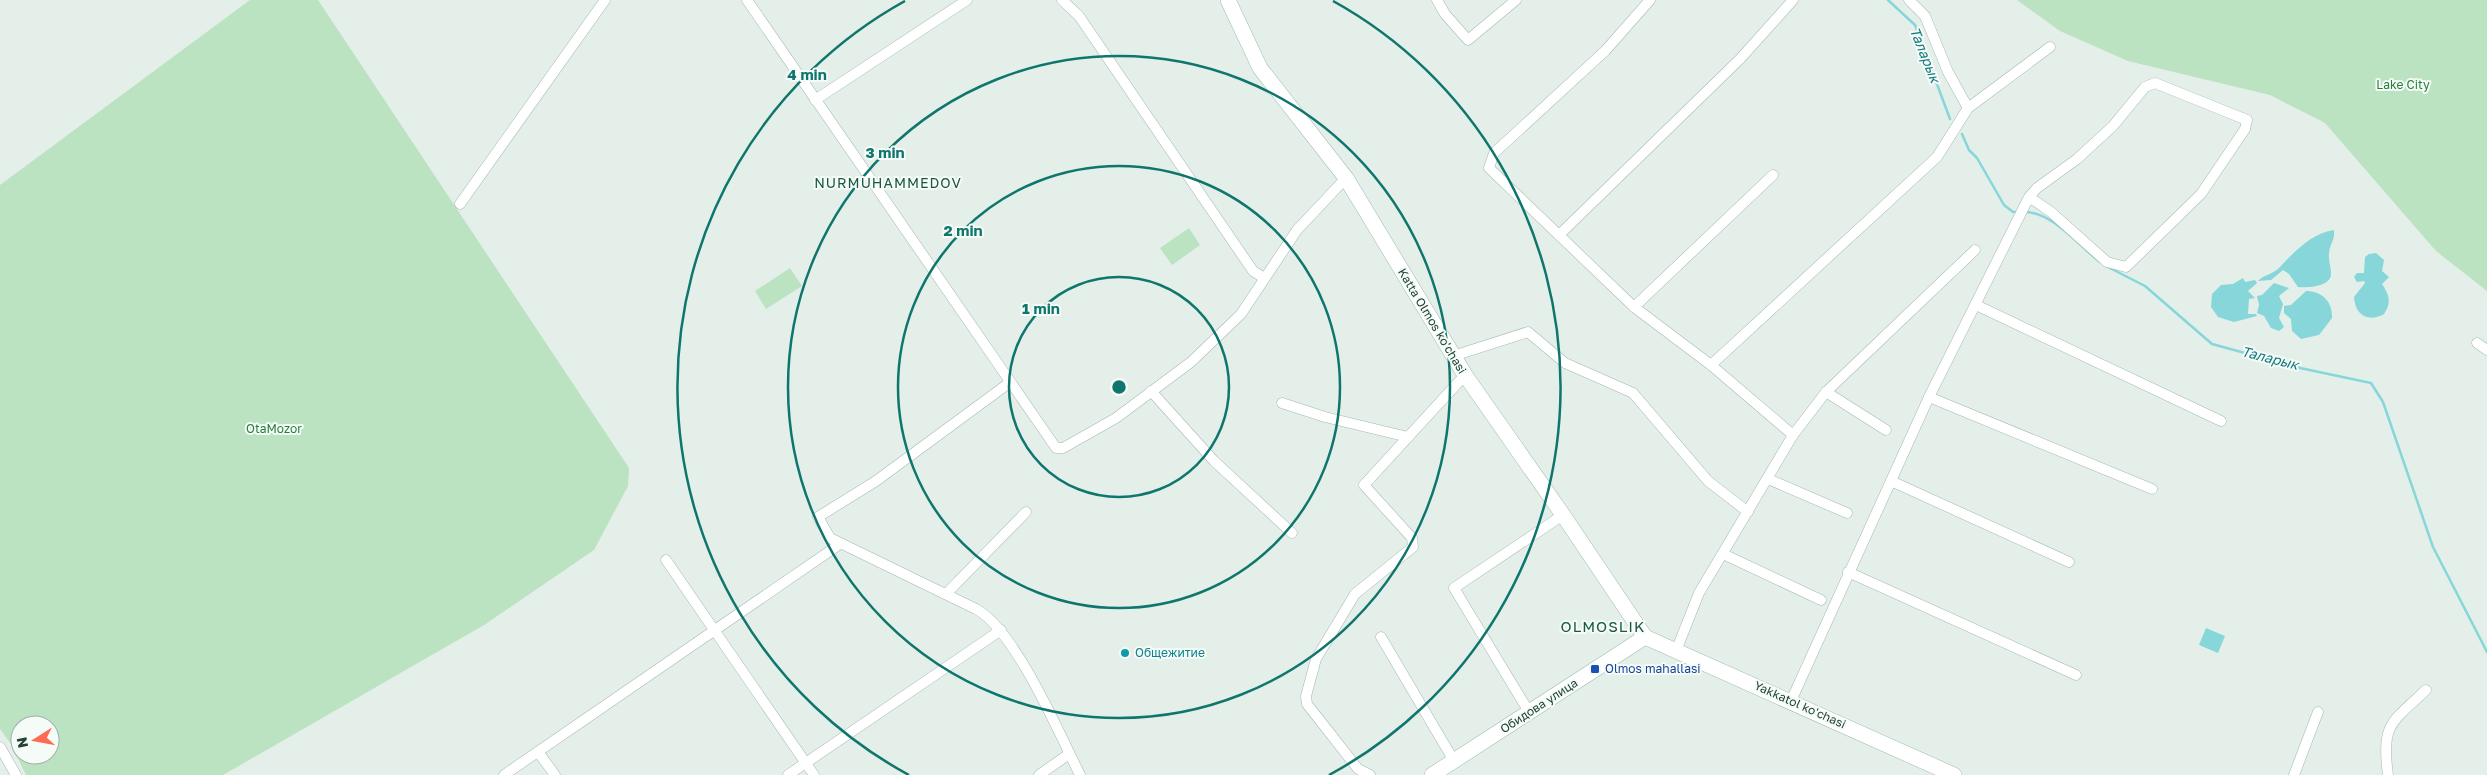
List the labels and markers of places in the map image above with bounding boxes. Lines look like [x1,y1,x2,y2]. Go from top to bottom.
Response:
centre of rings [1110,378,1128,396]
place label: Общежитие [1135,645,1205,660]
marker: Общежитие [1119,647,1131,659]
place label: Olmos mahallasi [1605,661,1701,676]
marker: Olmos mahallasi [1589,663,1601,675]

